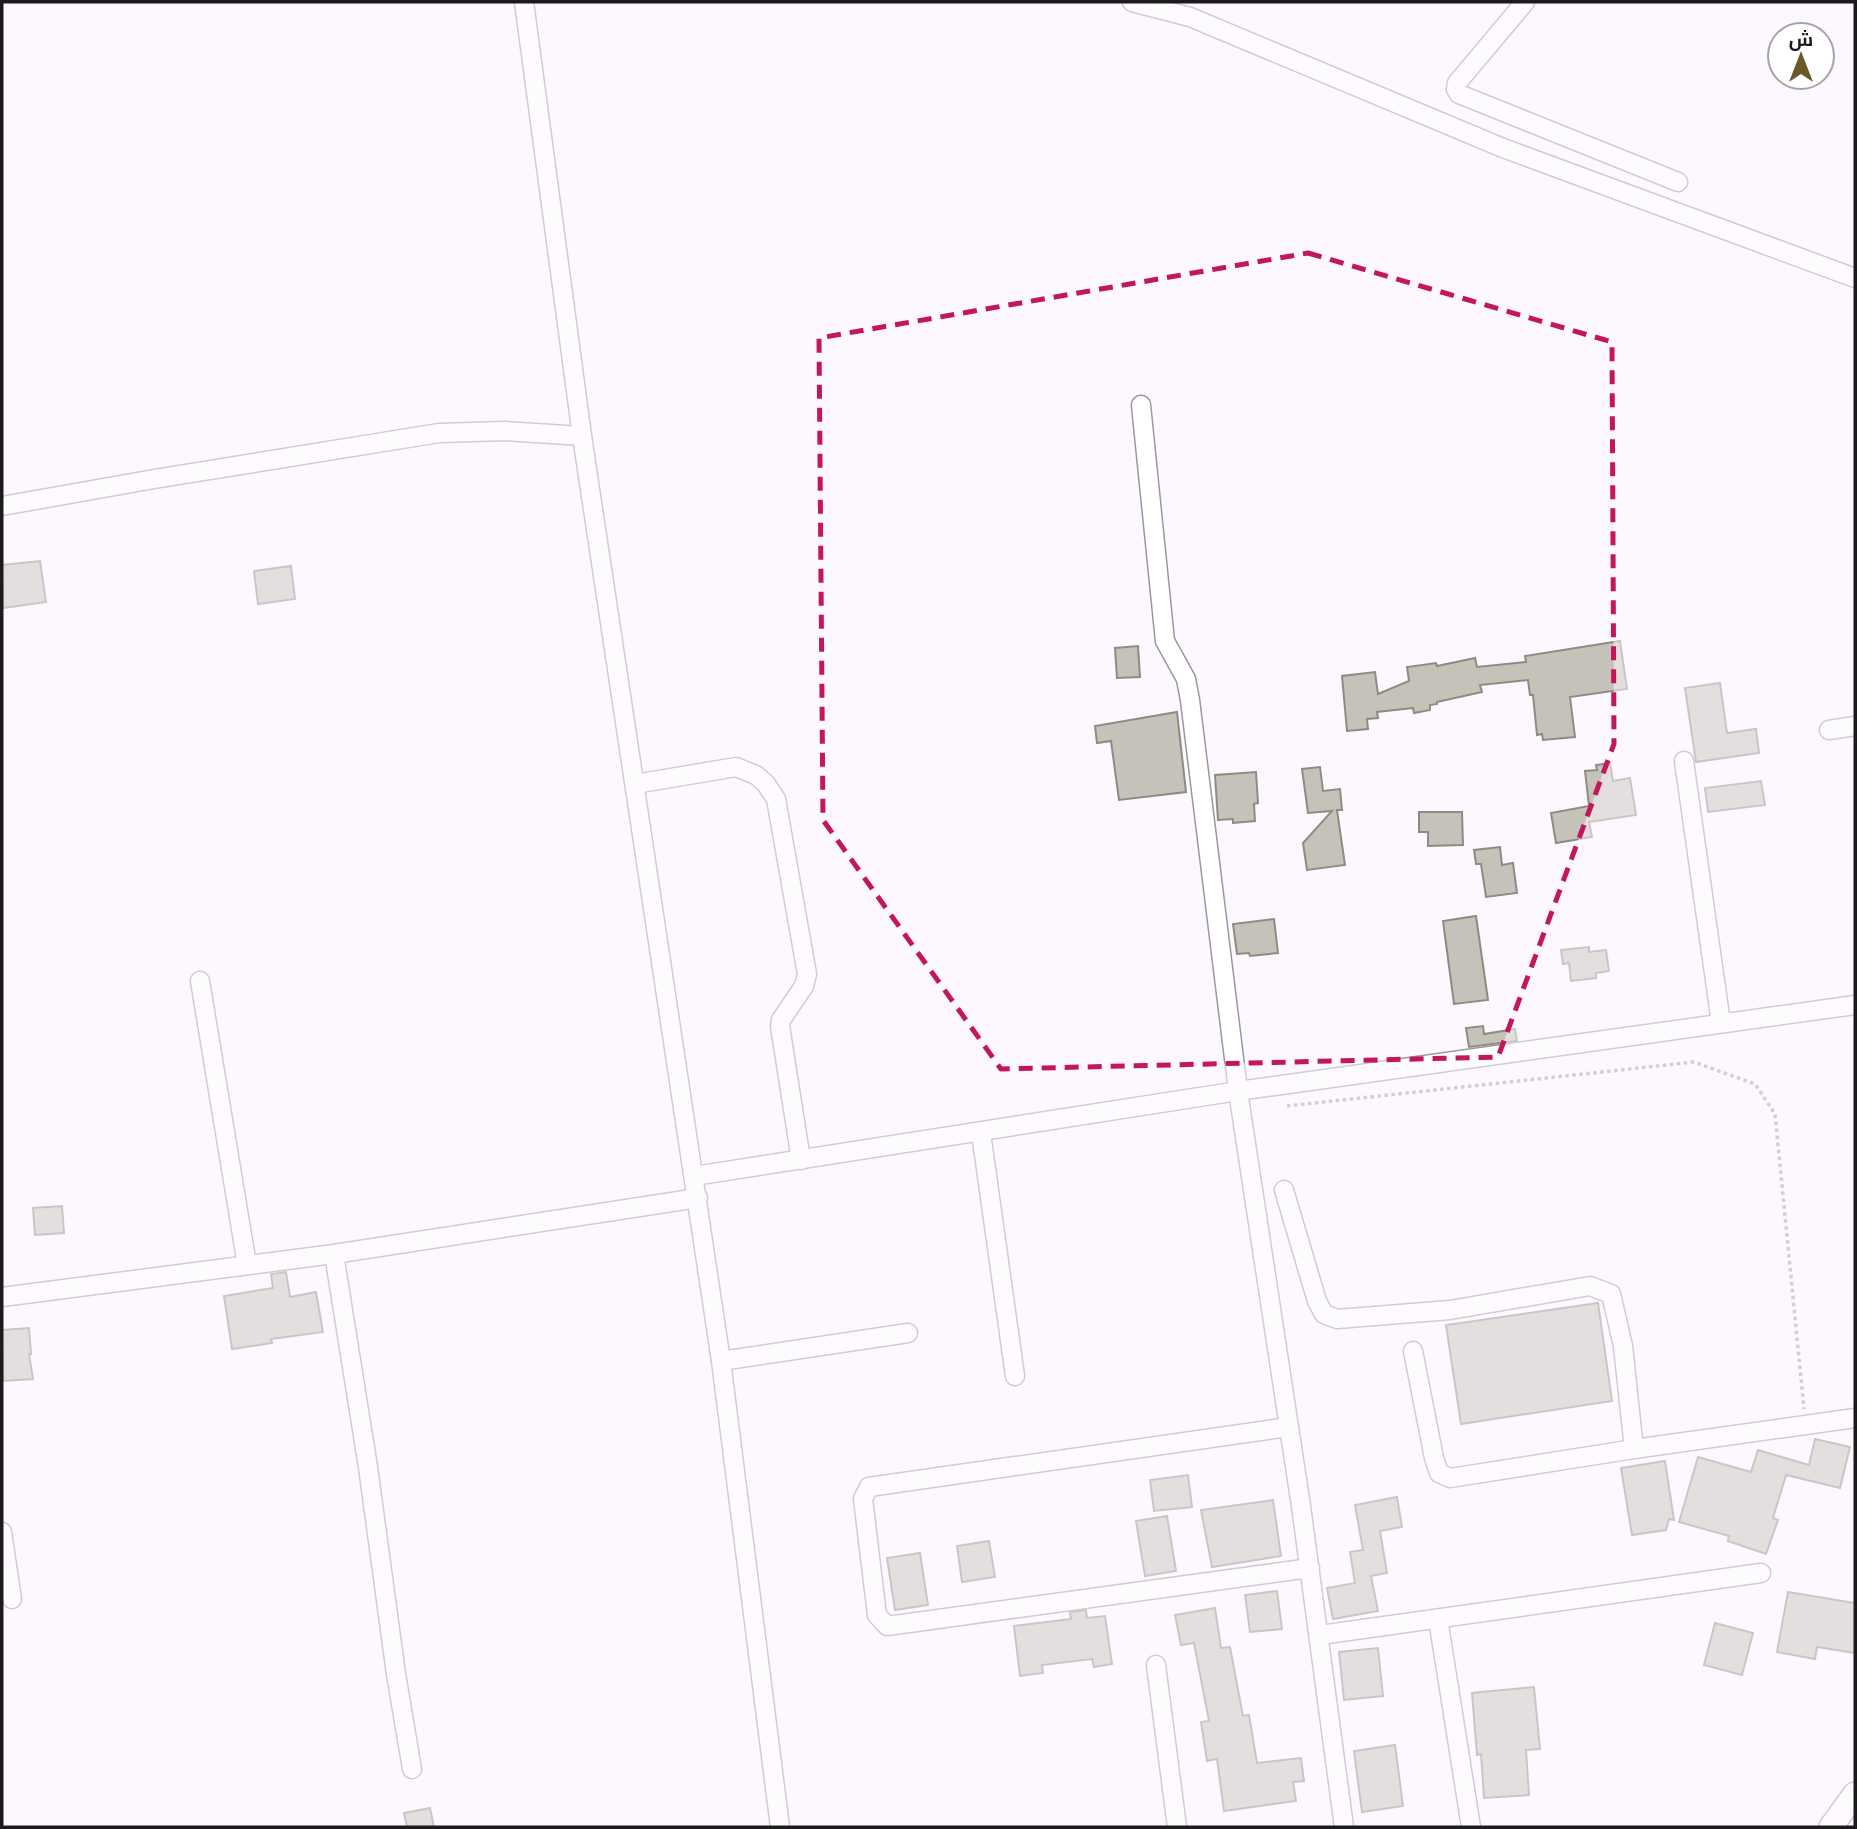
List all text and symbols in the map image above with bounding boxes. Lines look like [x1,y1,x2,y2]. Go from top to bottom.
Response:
north arrow [1766,21,1836,91]
text: ش [1789,27,1813,51]

